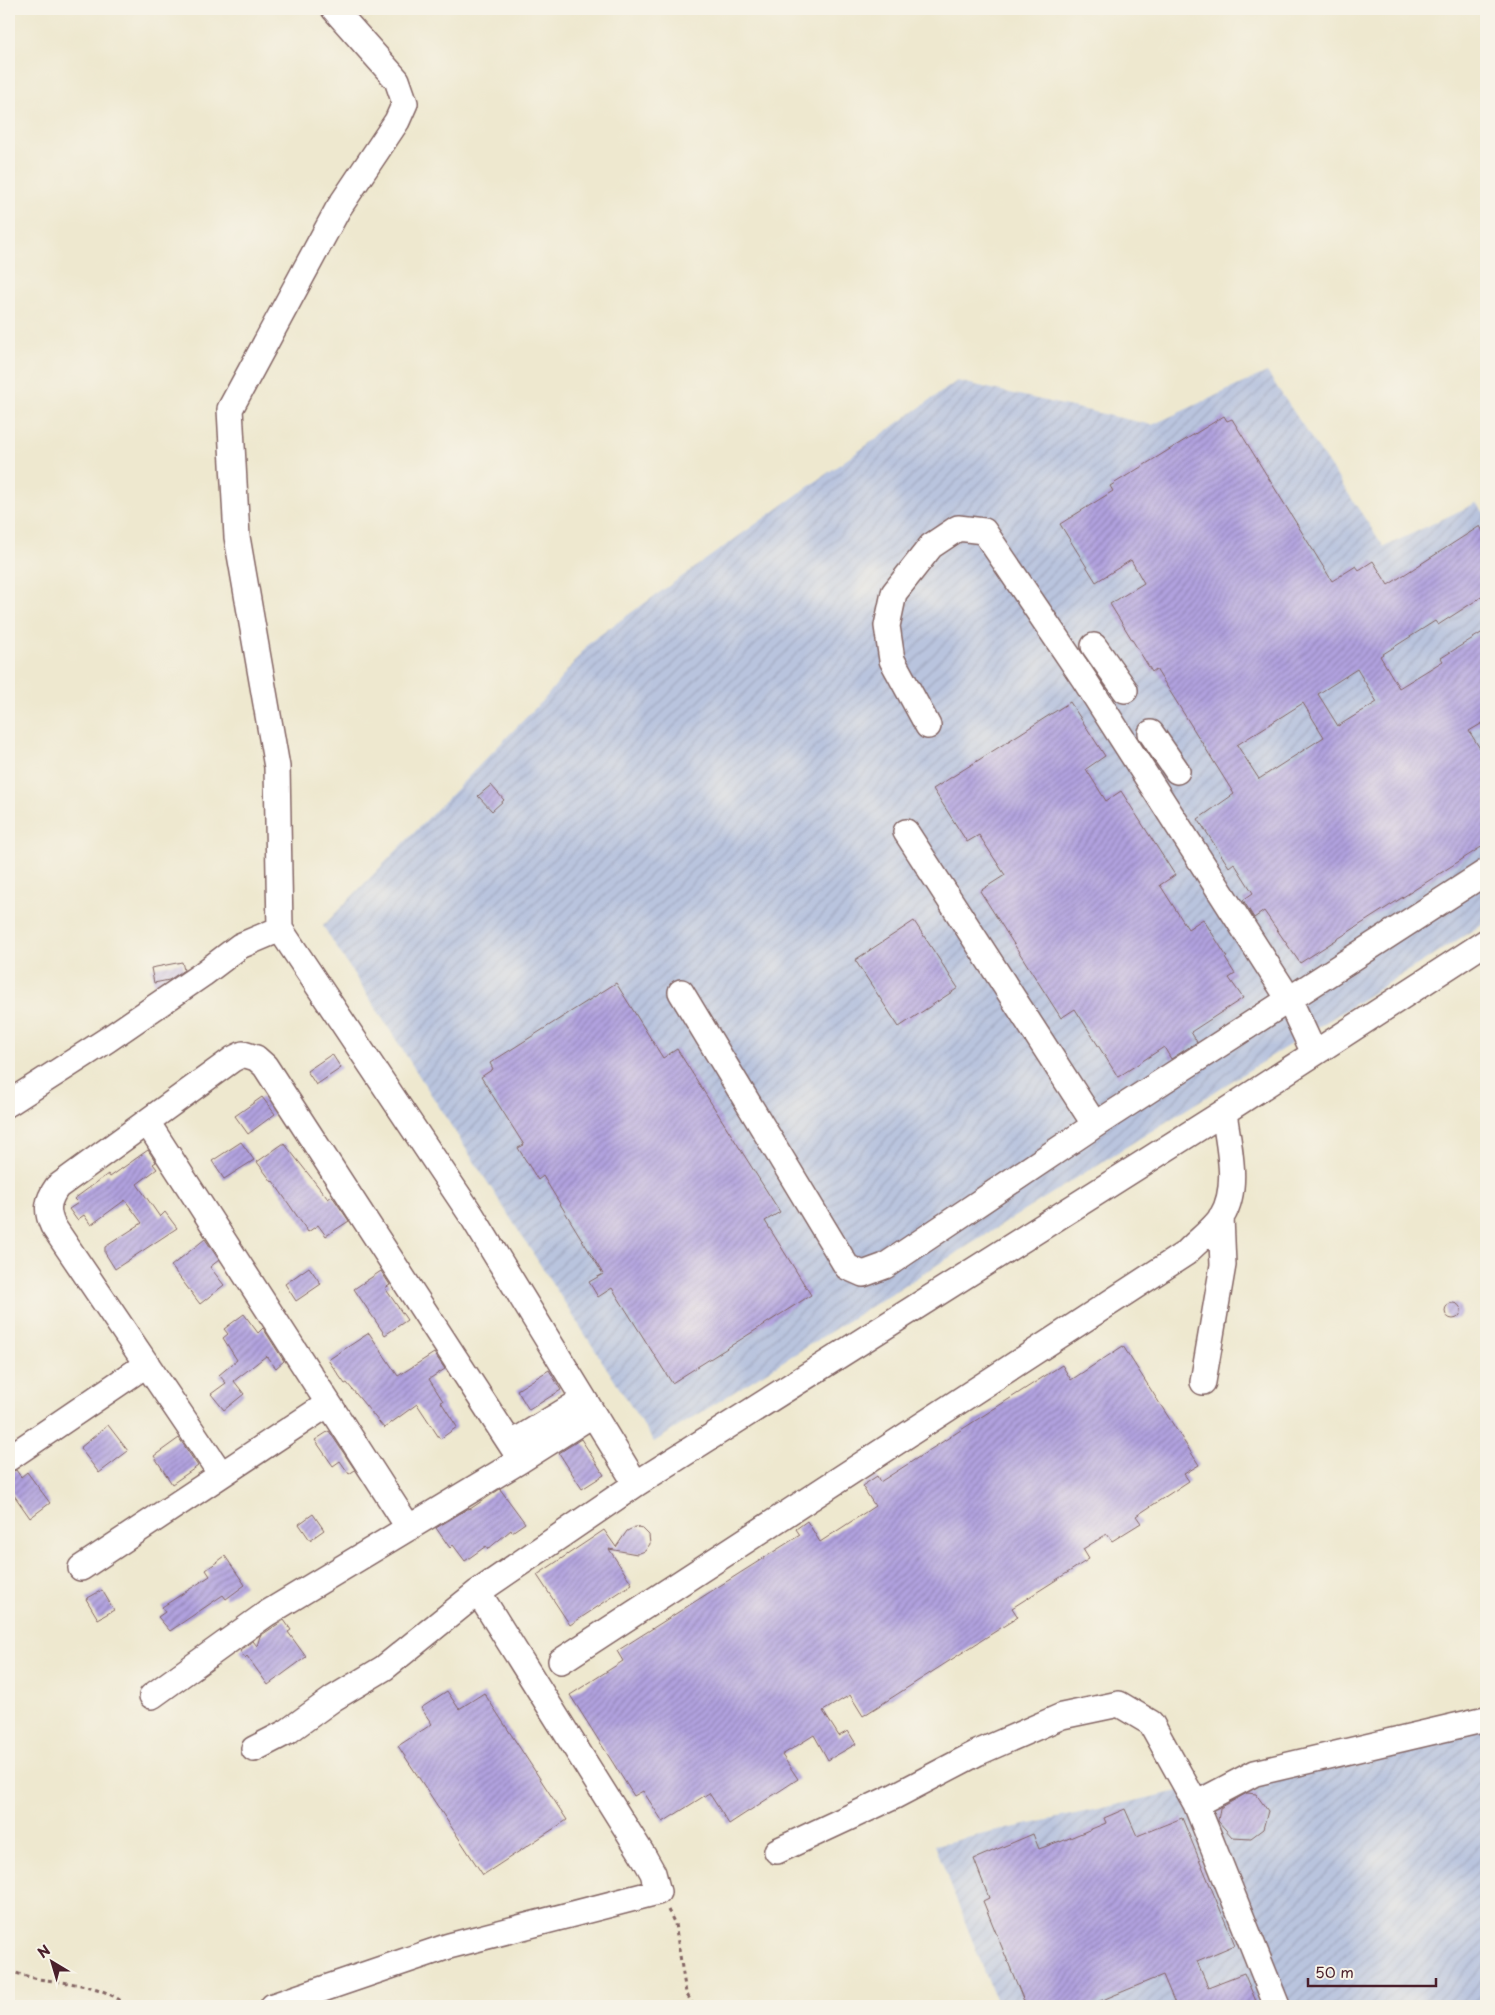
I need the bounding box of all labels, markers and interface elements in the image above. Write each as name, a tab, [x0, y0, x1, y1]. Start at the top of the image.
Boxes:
north arrow	[28, 1938, 78, 1988]
text: N	[33, 1940, 55, 1963]
scale bar	[1308, 1955, 1435, 1987]
text: 50 m	[1315, 1960, 1354, 1983]

